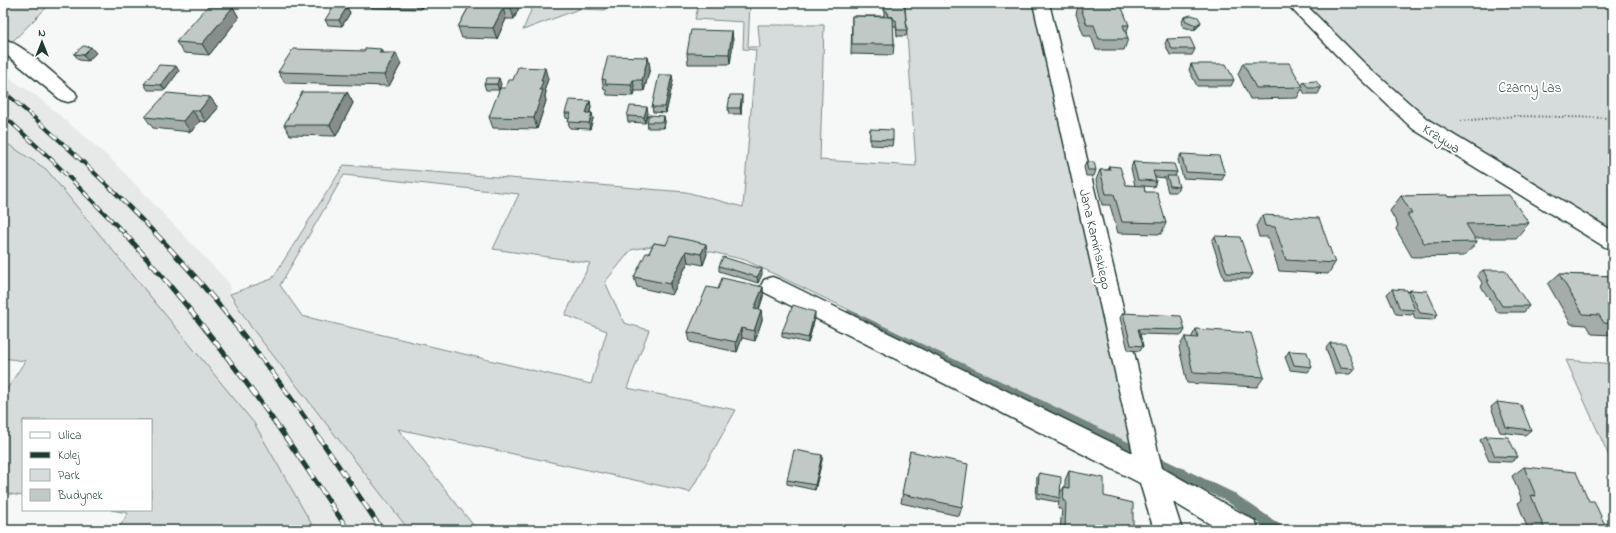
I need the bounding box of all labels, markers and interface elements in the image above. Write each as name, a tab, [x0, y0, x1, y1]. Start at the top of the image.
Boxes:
north arrow	[22, 22, 62, 62]
text: N	[38, 25, 46, 41]
park label: Czarny Las	[1498, 78, 1562, 100]
street label: Krzywa	[1418, 119, 1464, 160]
street label: Jana Kamińskiego	[1072, 187, 1116, 292]
legend	[22, 419, 152, 511]
text: Ulica	[58, 427, 82, 445]
text: Kolej	[58, 447, 80, 465]
text: Park	[58, 467, 80, 485]
text: Budynek	[57, 487, 104, 506]

